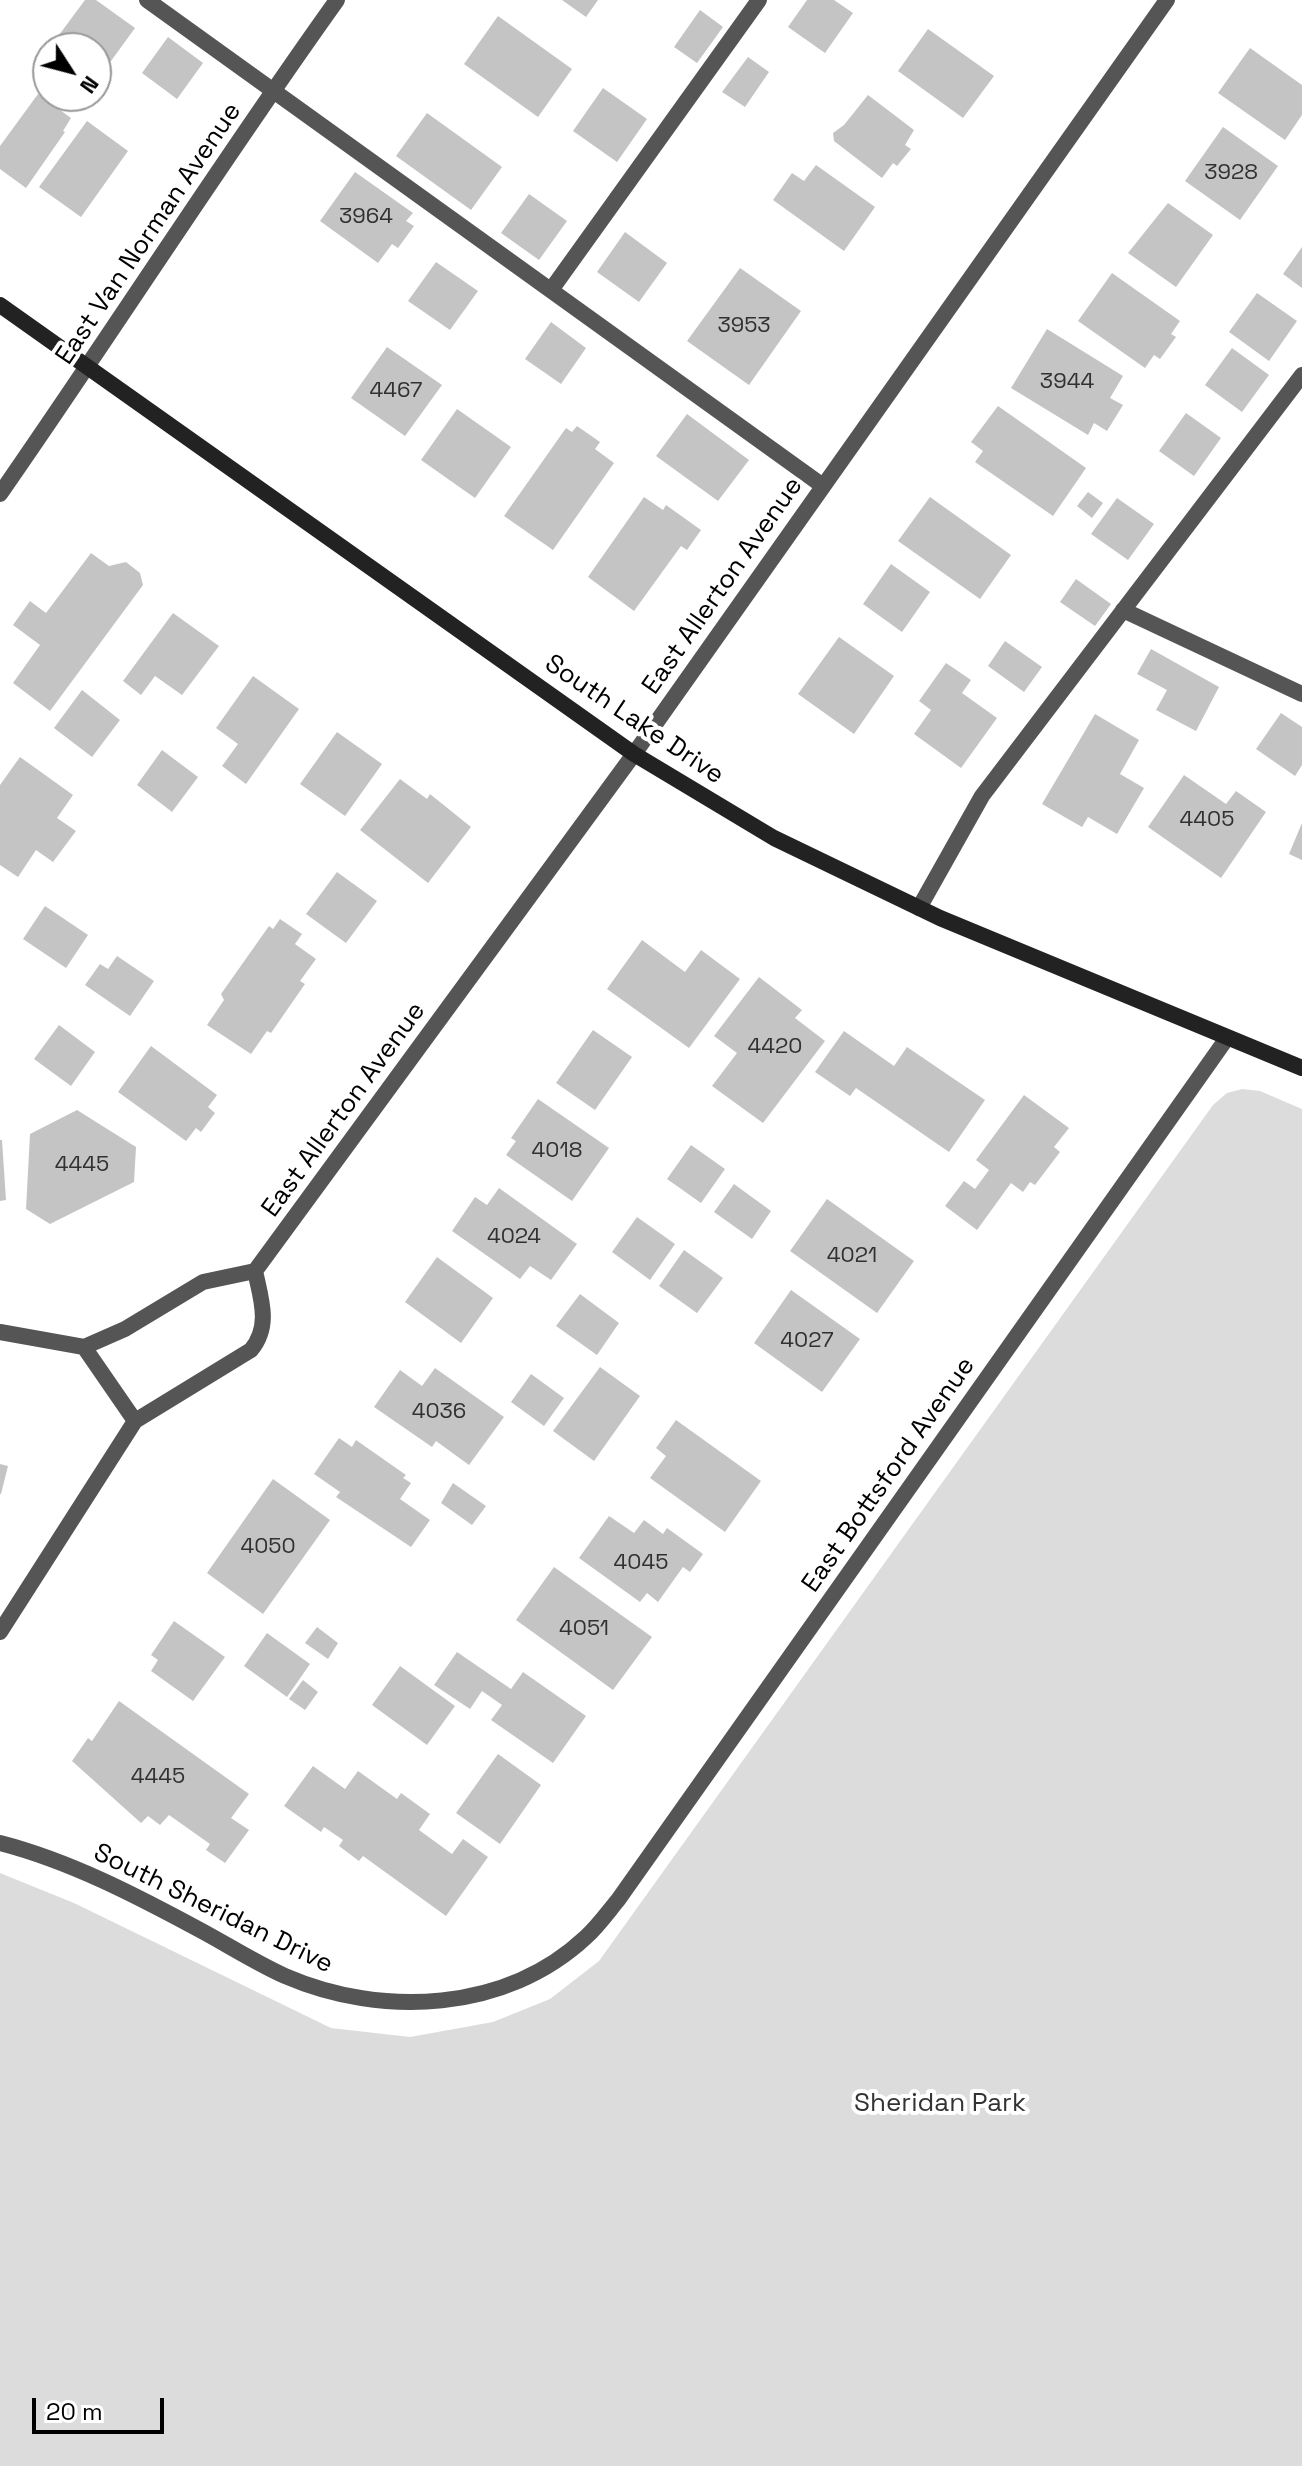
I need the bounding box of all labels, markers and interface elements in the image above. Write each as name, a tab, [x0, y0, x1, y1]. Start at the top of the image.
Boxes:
north arrow	[32, 32, 112, 112]
text: N	[74, 71, 105, 99]
street label: East Van Norman Avenue	[50, 97, 248, 371]
house number: 3928	[1204, 160, 1258, 186]
house number: 3964	[339, 204, 393, 230]
house number: 3953	[717, 313, 771, 339]
house number: 3944	[1040, 369, 1094, 395]
house number: 4467	[369, 378, 423, 404]
street label: East Allerton Avenue	[636, 471, 810, 701]
street label: South Lake Drive	[539, 649, 729, 791]
house number: 4405	[1180, 807, 1234, 833]
street label: East Allerton Avenue	[256, 997, 432, 1223]
house number: 4420	[748, 1034, 802, 1060]
house number: 4018	[532, 1138, 582, 1164]
house number: 4445	[55, 1152, 109, 1178]
house number: 4024	[487, 1224, 541, 1250]
house number: 4021	[827, 1243, 877, 1269]
house number: 4027	[780, 1328, 834, 1354]
street label: East Bottsford Avenue	[796, 1351, 982, 1599]
house number: 4036	[412, 1399, 466, 1425]
house number: 4050	[240, 1534, 296, 1560]
house number: 4045	[614, 1550, 668, 1576]
house number: 4051	[559, 1616, 609, 1642]
house number: 4445	[131, 1764, 185, 1790]
street label: South Sheridan Drive	[88, 1837, 338, 1981]
park label: Sheridan Park	[854, 2088, 1026, 2120]
scale bar	[36, 2382, 168, 2432]
text: 20 m	[46, 2396, 103, 2427]

